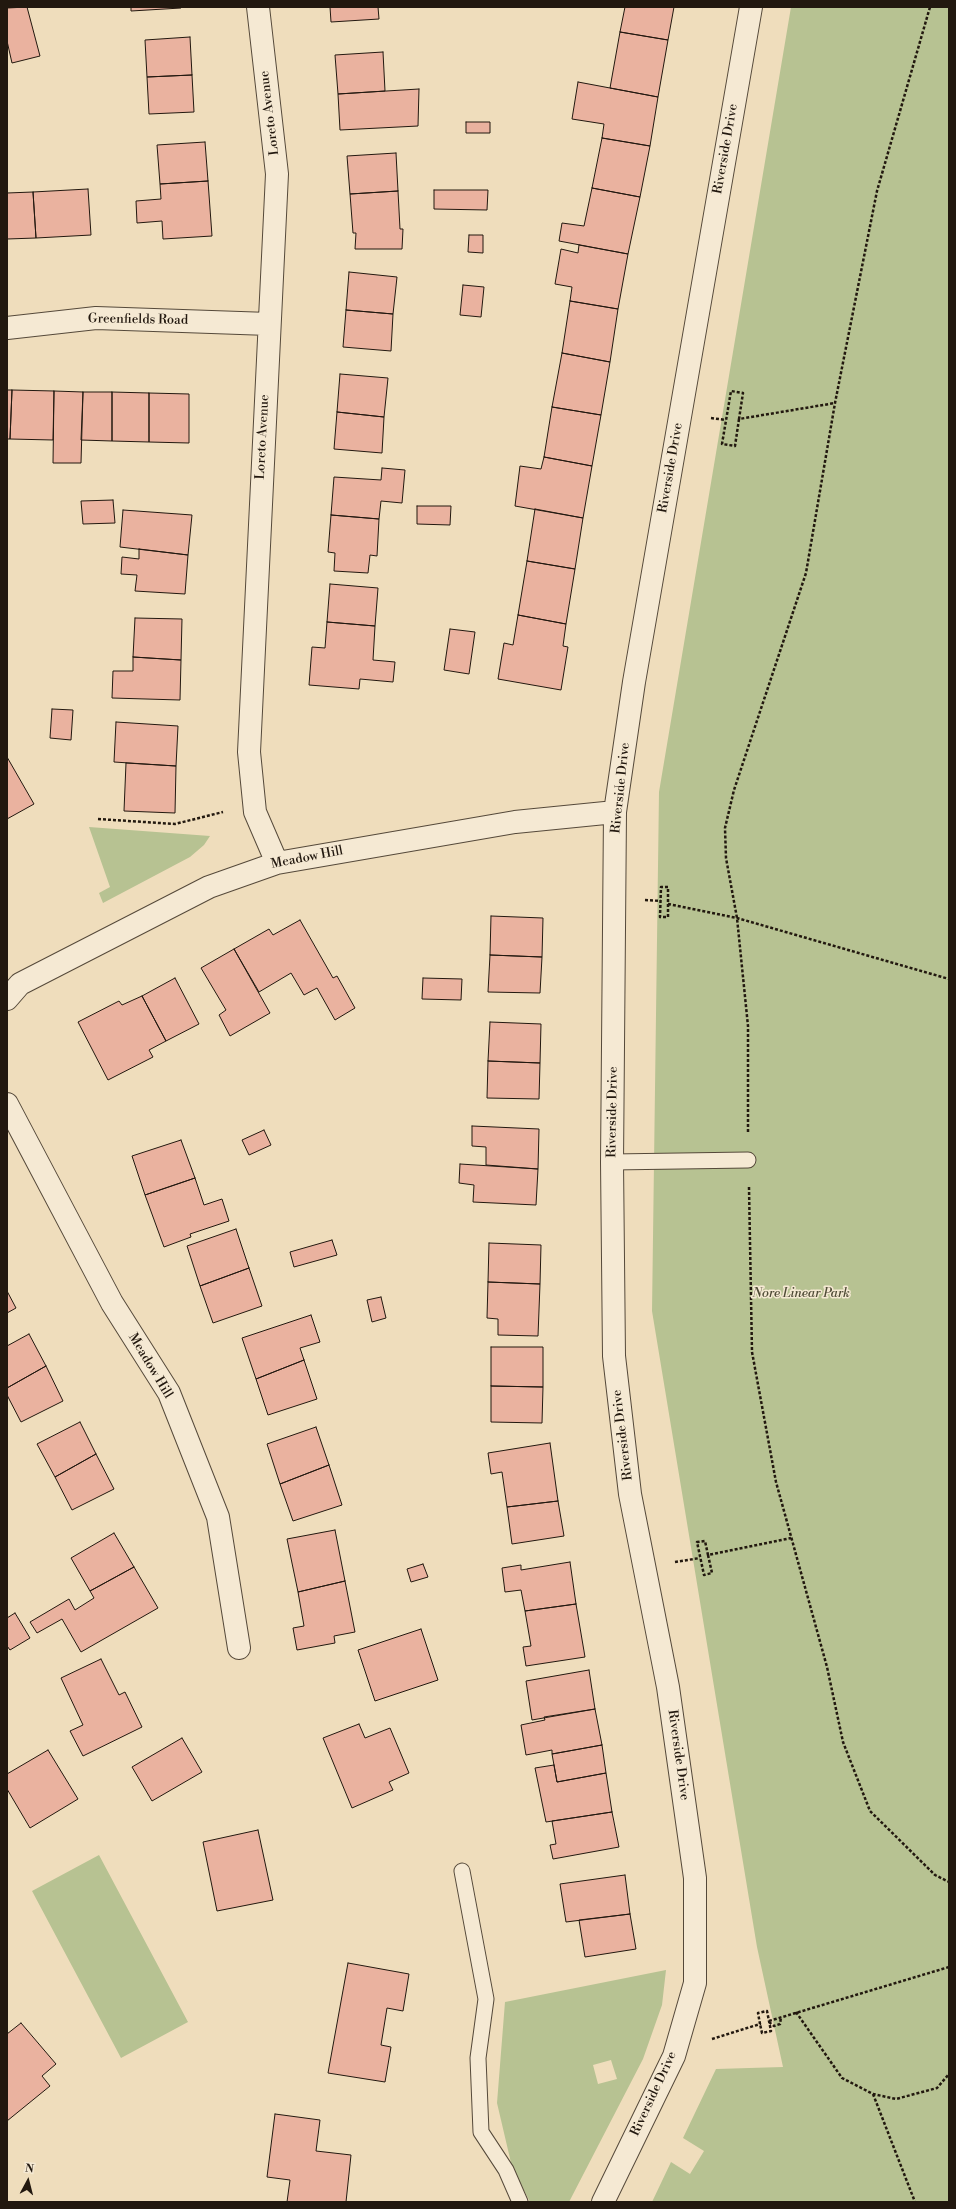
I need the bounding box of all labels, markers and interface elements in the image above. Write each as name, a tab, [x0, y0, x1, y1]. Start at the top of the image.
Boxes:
street label: Loreto Avenue	[257, 70, 283, 156]
street label: Riverside Drive	[710, 103, 742, 195]
street label: Greenfields Road	[88, 311, 188, 329]
street label: Loreto Avenue	[253, 394, 273, 480]
street label: Riverside Drive	[655, 422, 687, 514]
street label: Riverside Drive	[608, 742, 634, 834]
street label: Meadow Hill	[270, 843, 344, 873]
street label: Riverside Drive	[604, 1066, 622, 1158]
park label: Nore Linear Park	[752, 1286, 850, 1302]
street label: Meadow Hill	[124, 1331, 176, 1401]
street label: Riverside Drive	[610, 1389, 636, 1481]
street label: Riverside Drive	[664, 1709, 692, 1801]
street label: Riverside Drive	[628, 2049, 680, 2139]
north arrow	[8, 2161, 48, 2201]
text: N	[24, 2162, 35, 2177]

